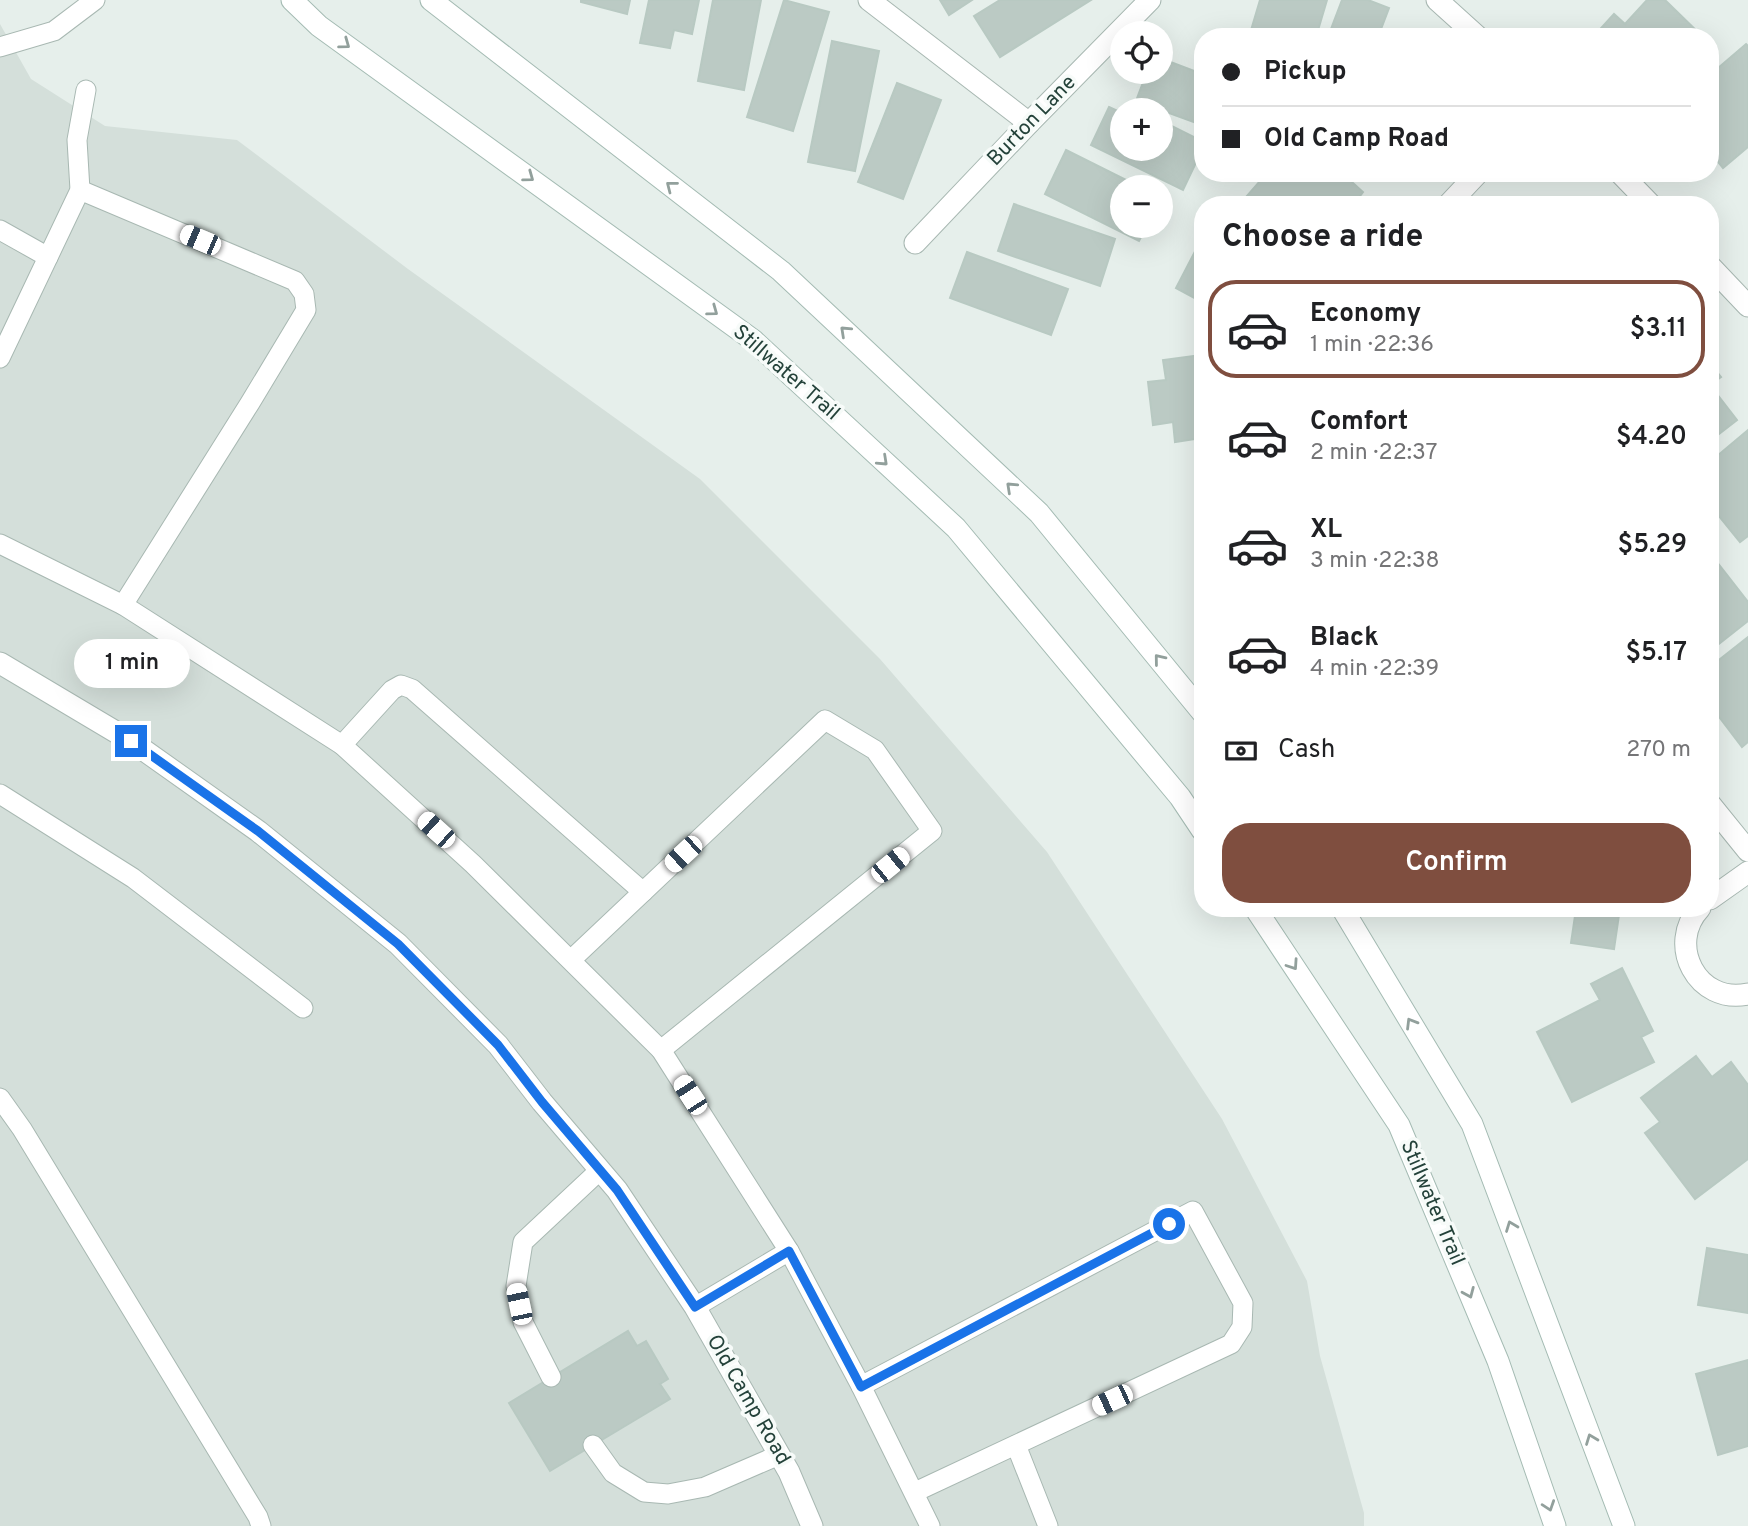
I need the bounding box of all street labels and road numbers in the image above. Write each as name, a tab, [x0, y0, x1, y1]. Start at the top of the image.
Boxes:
street label: Burton Lane	[982, 70, 1082, 172]
street label: Stillwater Trail	[727, 319, 845, 427]
street label: Stillwater Trail	[1394, 1136, 1470, 1270]
street label: Old Camp Road	[700, 1330, 796, 1470]

